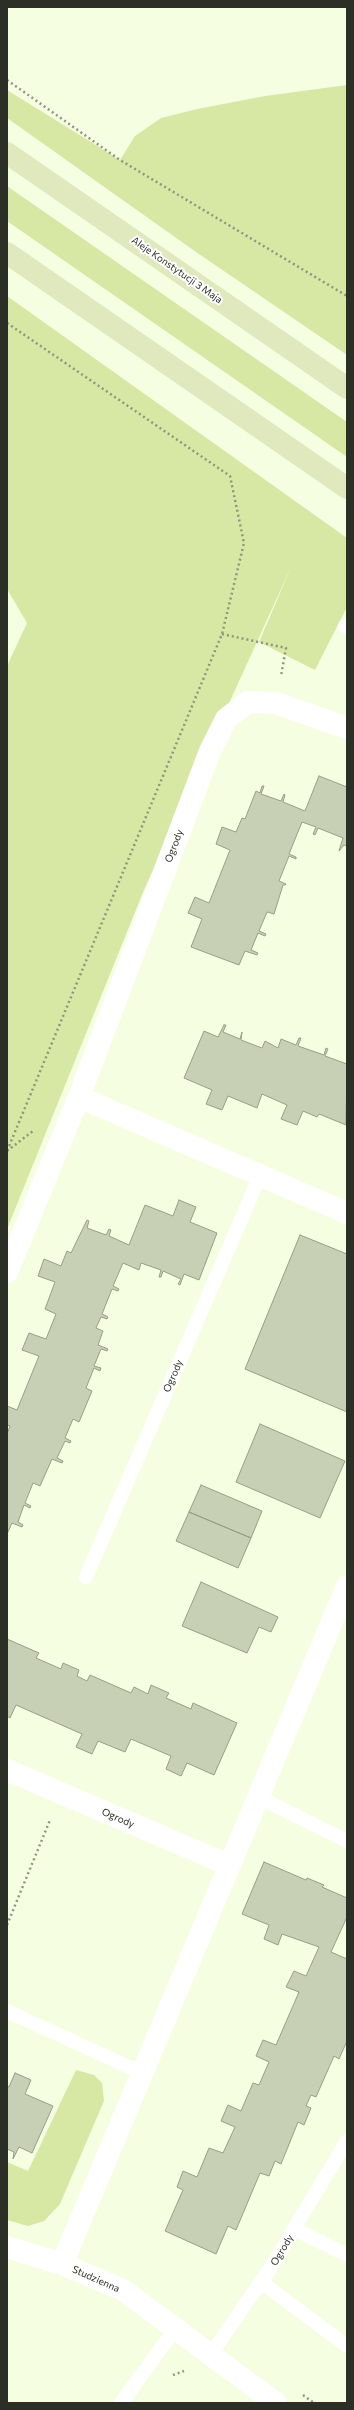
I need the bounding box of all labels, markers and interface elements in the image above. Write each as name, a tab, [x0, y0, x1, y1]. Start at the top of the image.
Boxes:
street label: Aleje Konstytucji 3 Maja	[129, 234, 225, 306]
street label: Ogrody	[162, 828, 186, 864]
street label: Ogrody	[161, 1358, 185, 1394]
street label: Ogrody	[100, 1806, 136, 1830]
street label: Ogrody	[268, 2232, 296, 2268]
street label: Studzienna	[70, 2263, 122, 2295]

